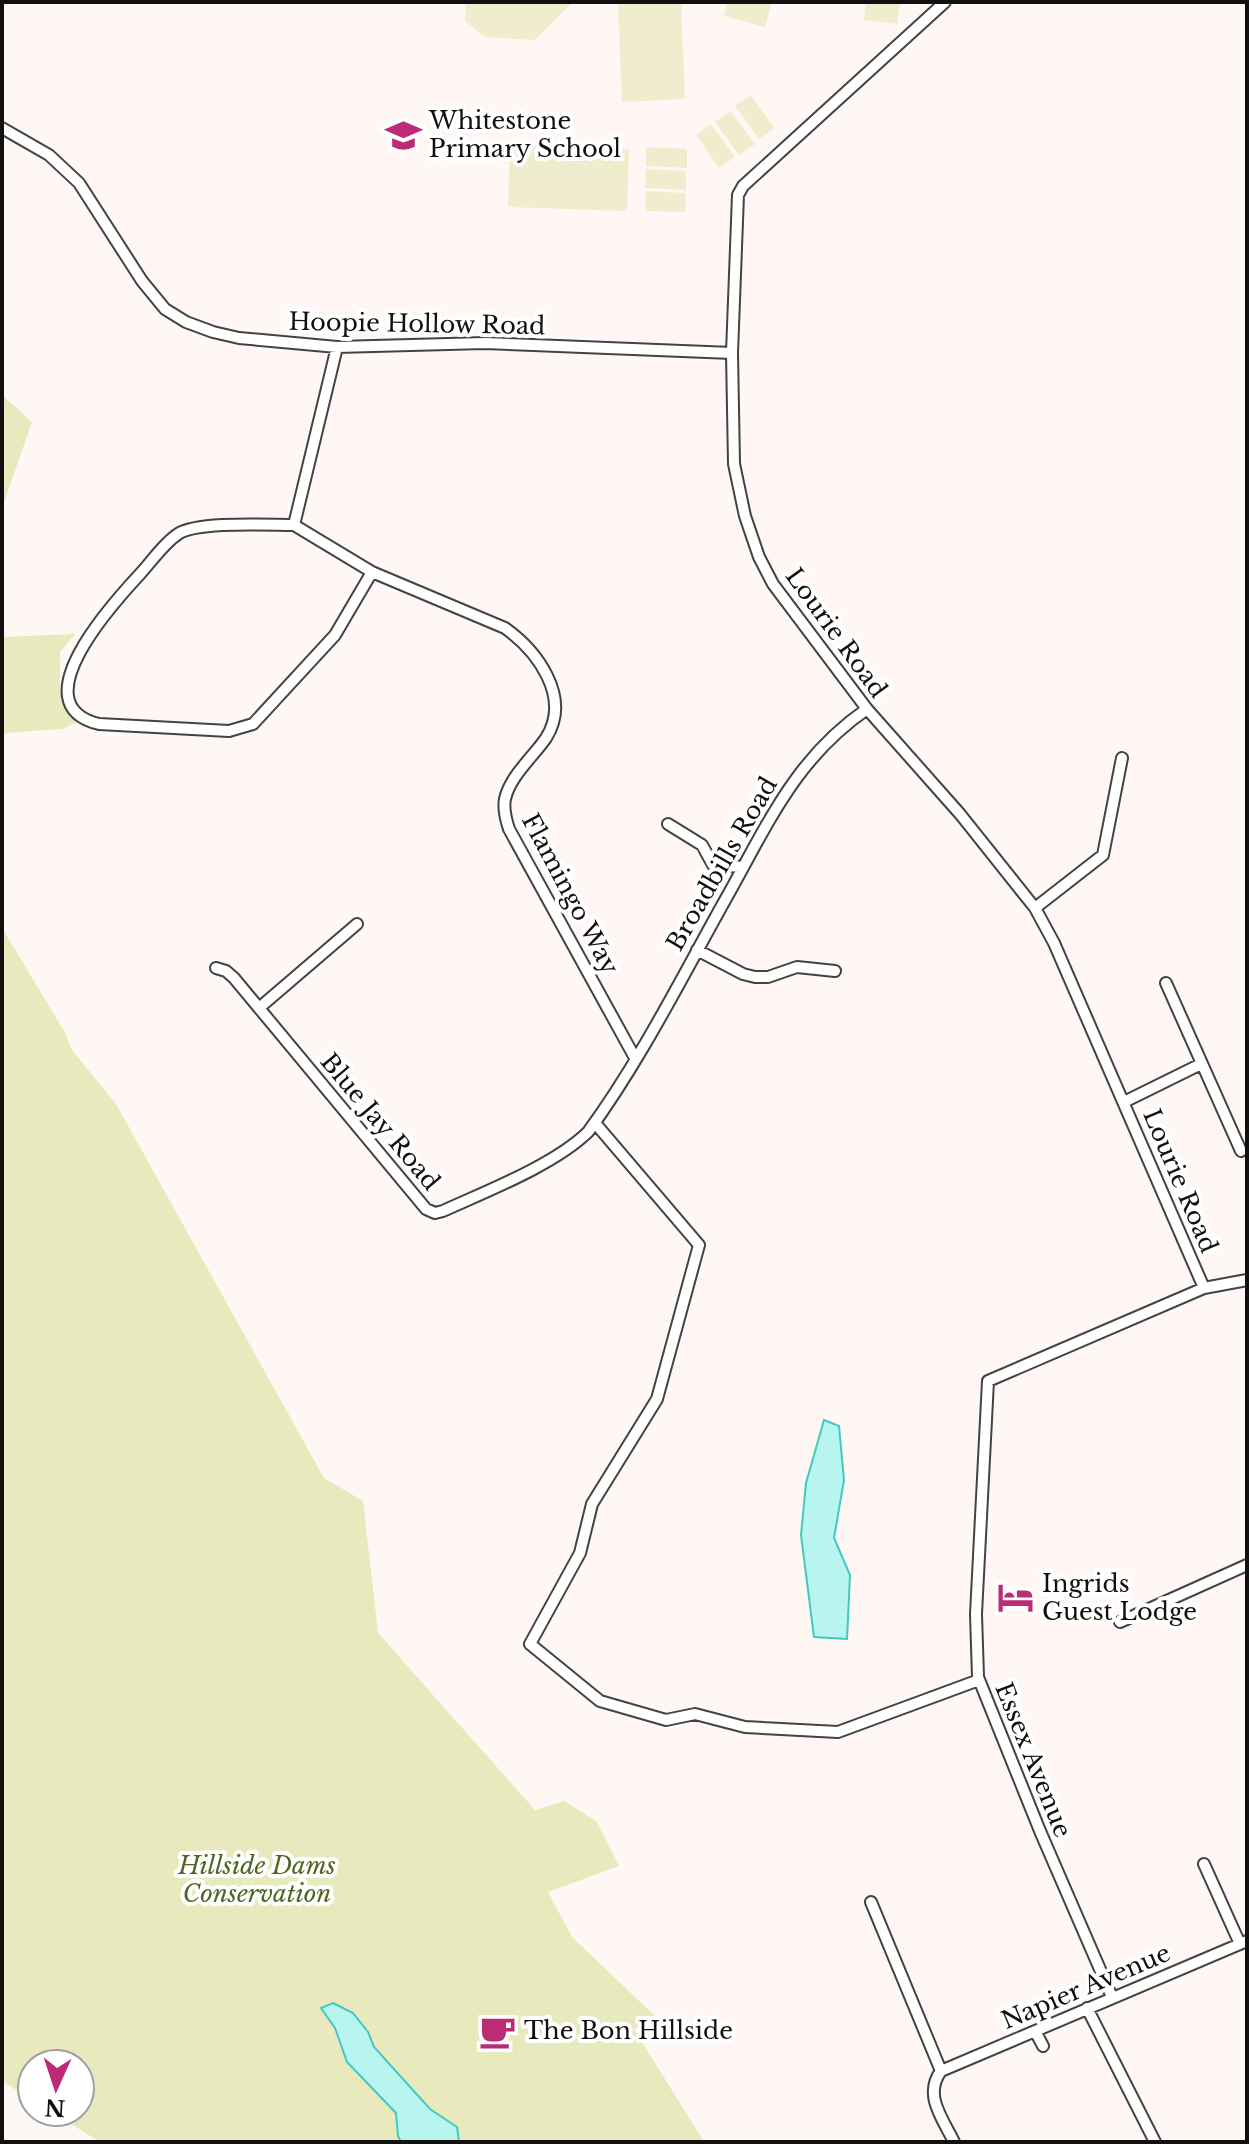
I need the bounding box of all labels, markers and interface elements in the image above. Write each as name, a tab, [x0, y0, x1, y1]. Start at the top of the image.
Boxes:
place label: Whitestone Primary School	[428, 106, 621, 163]
school or university icon: Whitestone Primary School	[384, 116, 422, 154]
street label: Hoopie Hollow Road	[288, 307, 546, 340]
street label: Lourie Road	[780, 562, 893, 703]
street label: Broadbills Road	[660, 772, 783, 956]
street label: Flamingo Way	[516, 808, 625, 980]
street label: Blue Jay Road	[315, 1047, 446, 1196]
street label: Lourie Road	[1137, 1105, 1224, 1257]
place label: Ingrids Guest Lodge	[1042, 1569, 1197, 1626]
hotel icon: Ingrids Guest Lodge	[997, 1579, 1035, 1617]
street label: Essex Avenue	[989, 1678, 1078, 1841]
park label: Hillside Dams Conservation	[177, 1851, 336, 1908]
street label: Napier Avenue	[997, 1938, 1175, 2035]
cafe icon: The Bon Hillside	[479, 2012, 517, 2050]
place label: The Bon Hillside	[524, 2016, 733, 2045]
north arrow	[16, 2048, 96, 2128]
text: N	[44, 2093, 66, 2121]

